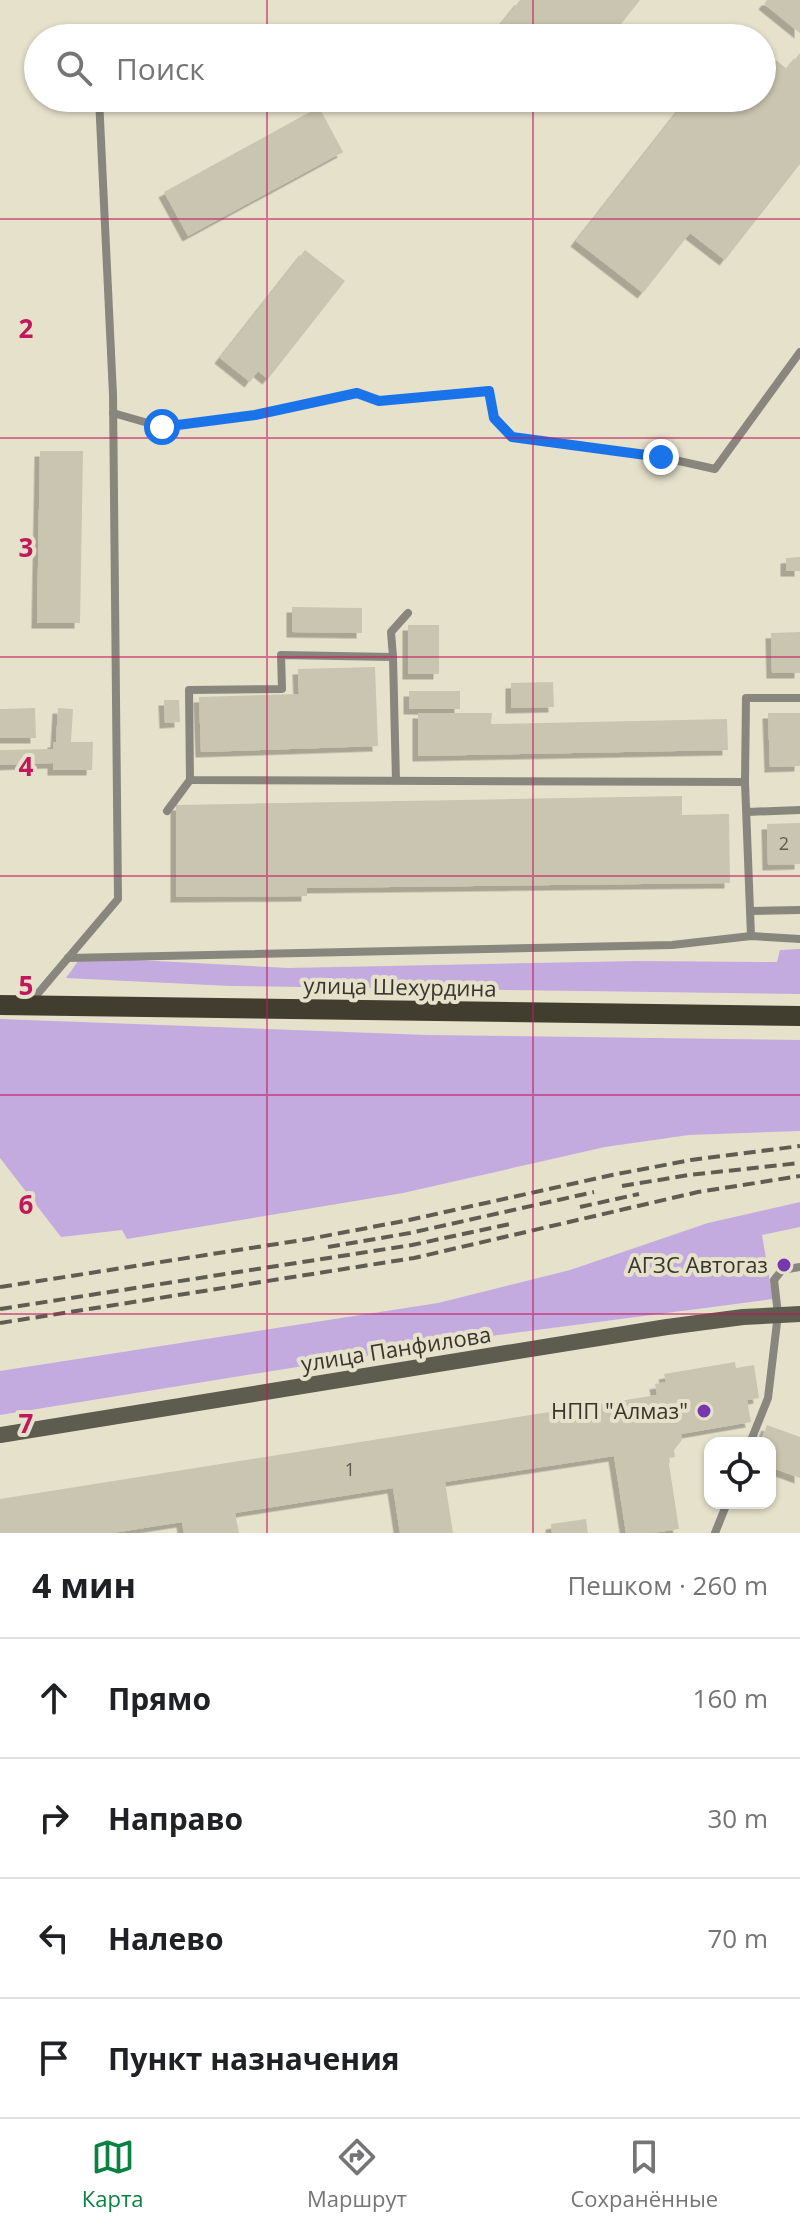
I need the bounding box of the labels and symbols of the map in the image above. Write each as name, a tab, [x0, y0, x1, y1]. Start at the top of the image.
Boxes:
text: 2	[19, 310, 34, 346]
route start	[144, 409, 180, 445]
route end	[643, 439, 679, 475]
text: 3	[19, 529, 33, 565]
text: 4	[19, 748, 34, 784]
house number: 2	[779, 831, 789, 855]
text: 5	[19, 967, 33, 1003]
street label: улица Шехурдина	[303, 969, 497, 1003]
text: 6	[19, 1186, 34, 1222]
place label: АГЗС Автогаз	[628, 1249, 768, 1279]
marker: АГЗС Автогаз	[775, 1256, 793, 1274]
street label: улица Панфилова	[299, 1318, 493, 1378]
place label: НПП "Алмаз"	[551, 1395, 688, 1425]
marker: НПП "Алмаз"	[695, 1402, 713, 1420]
text: 7	[19, 1405, 34, 1441]
house number: 1	[345, 1457, 355, 1481]

